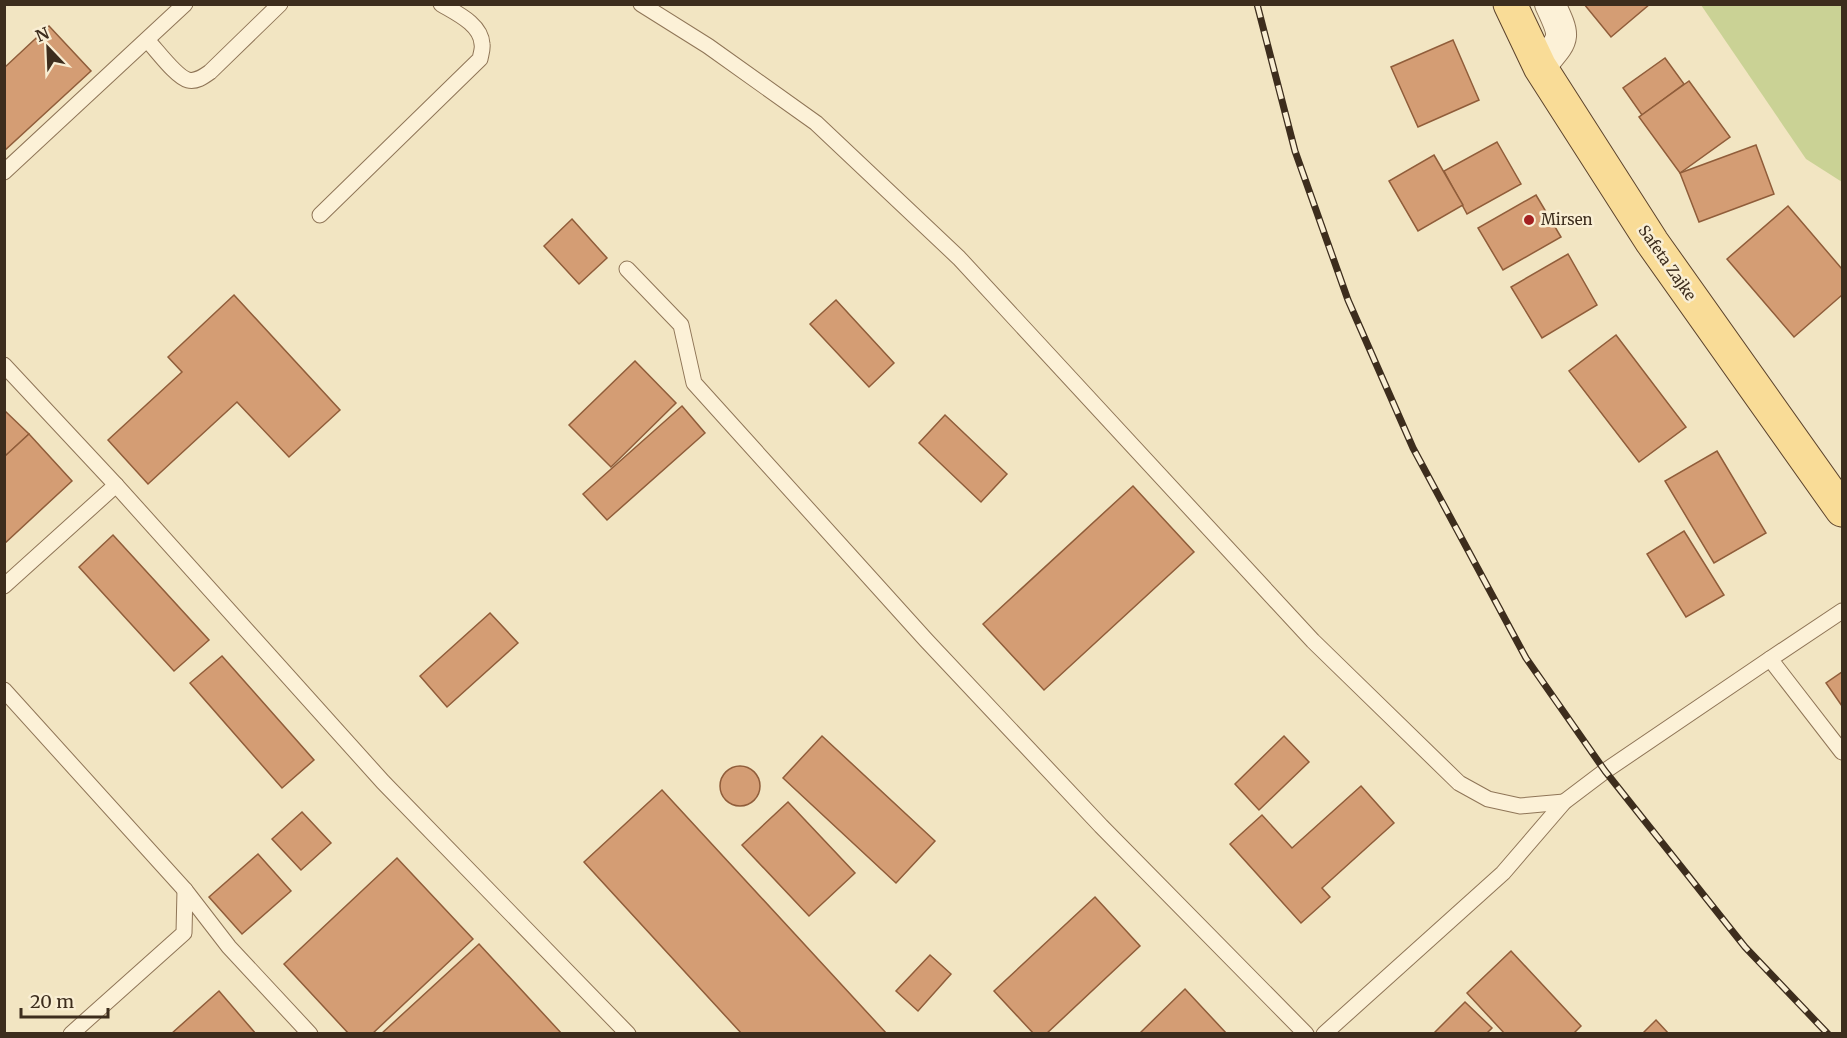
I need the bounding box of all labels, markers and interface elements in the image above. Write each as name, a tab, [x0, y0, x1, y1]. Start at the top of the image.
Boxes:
north arrow	[18, 18, 78, 78]
text: N	[32, 22, 52, 46]
place label: Mirsen	[1541, 210, 1592, 229]
marker: Mirsen	[1522, 213, 1536, 227]
street label: Safeta Zajke	[1635, 222, 1700, 304]
scale bar	[21, 981, 108, 1019]
text: 20 m	[30, 990, 74, 1013]

